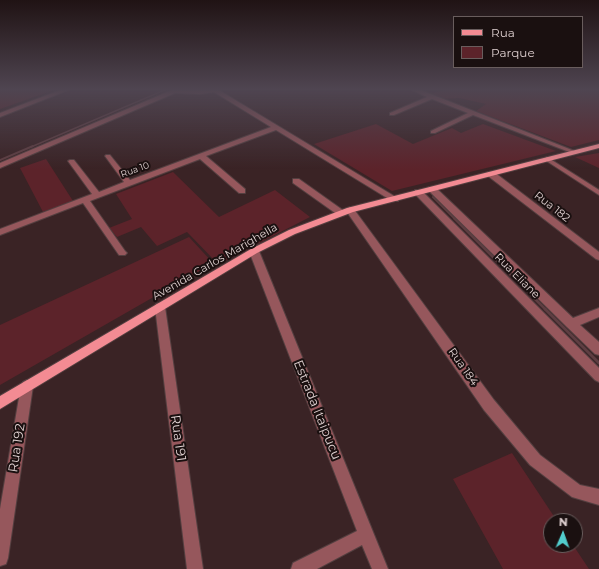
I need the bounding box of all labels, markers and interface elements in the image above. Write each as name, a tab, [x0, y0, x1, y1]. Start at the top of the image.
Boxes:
legend	[453, 16, 583, 68]
text: Rua	[491, 25, 515, 40]
text: Parque	[491, 45, 535, 60]
street label: Rua 10	[119, 160, 151, 180]
street label: Rua 182	[531, 189, 573, 225]
street label: Avenida Carlos Marighella	[150, 221, 280, 303]
street label: Rua Eliane	[492, 251, 542, 301]
street label: Rua 184	[445, 346, 481, 388]
street label: Estrada Itaipucu	[290, 358, 344, 462]
street label: Rua 191	[167, 414, 189, 462]
street label: Rua 192	[5, 422, 29, 474]
north arrow	[543, 513, 583, 553]
text: N	[559, 515, 568, 529]

